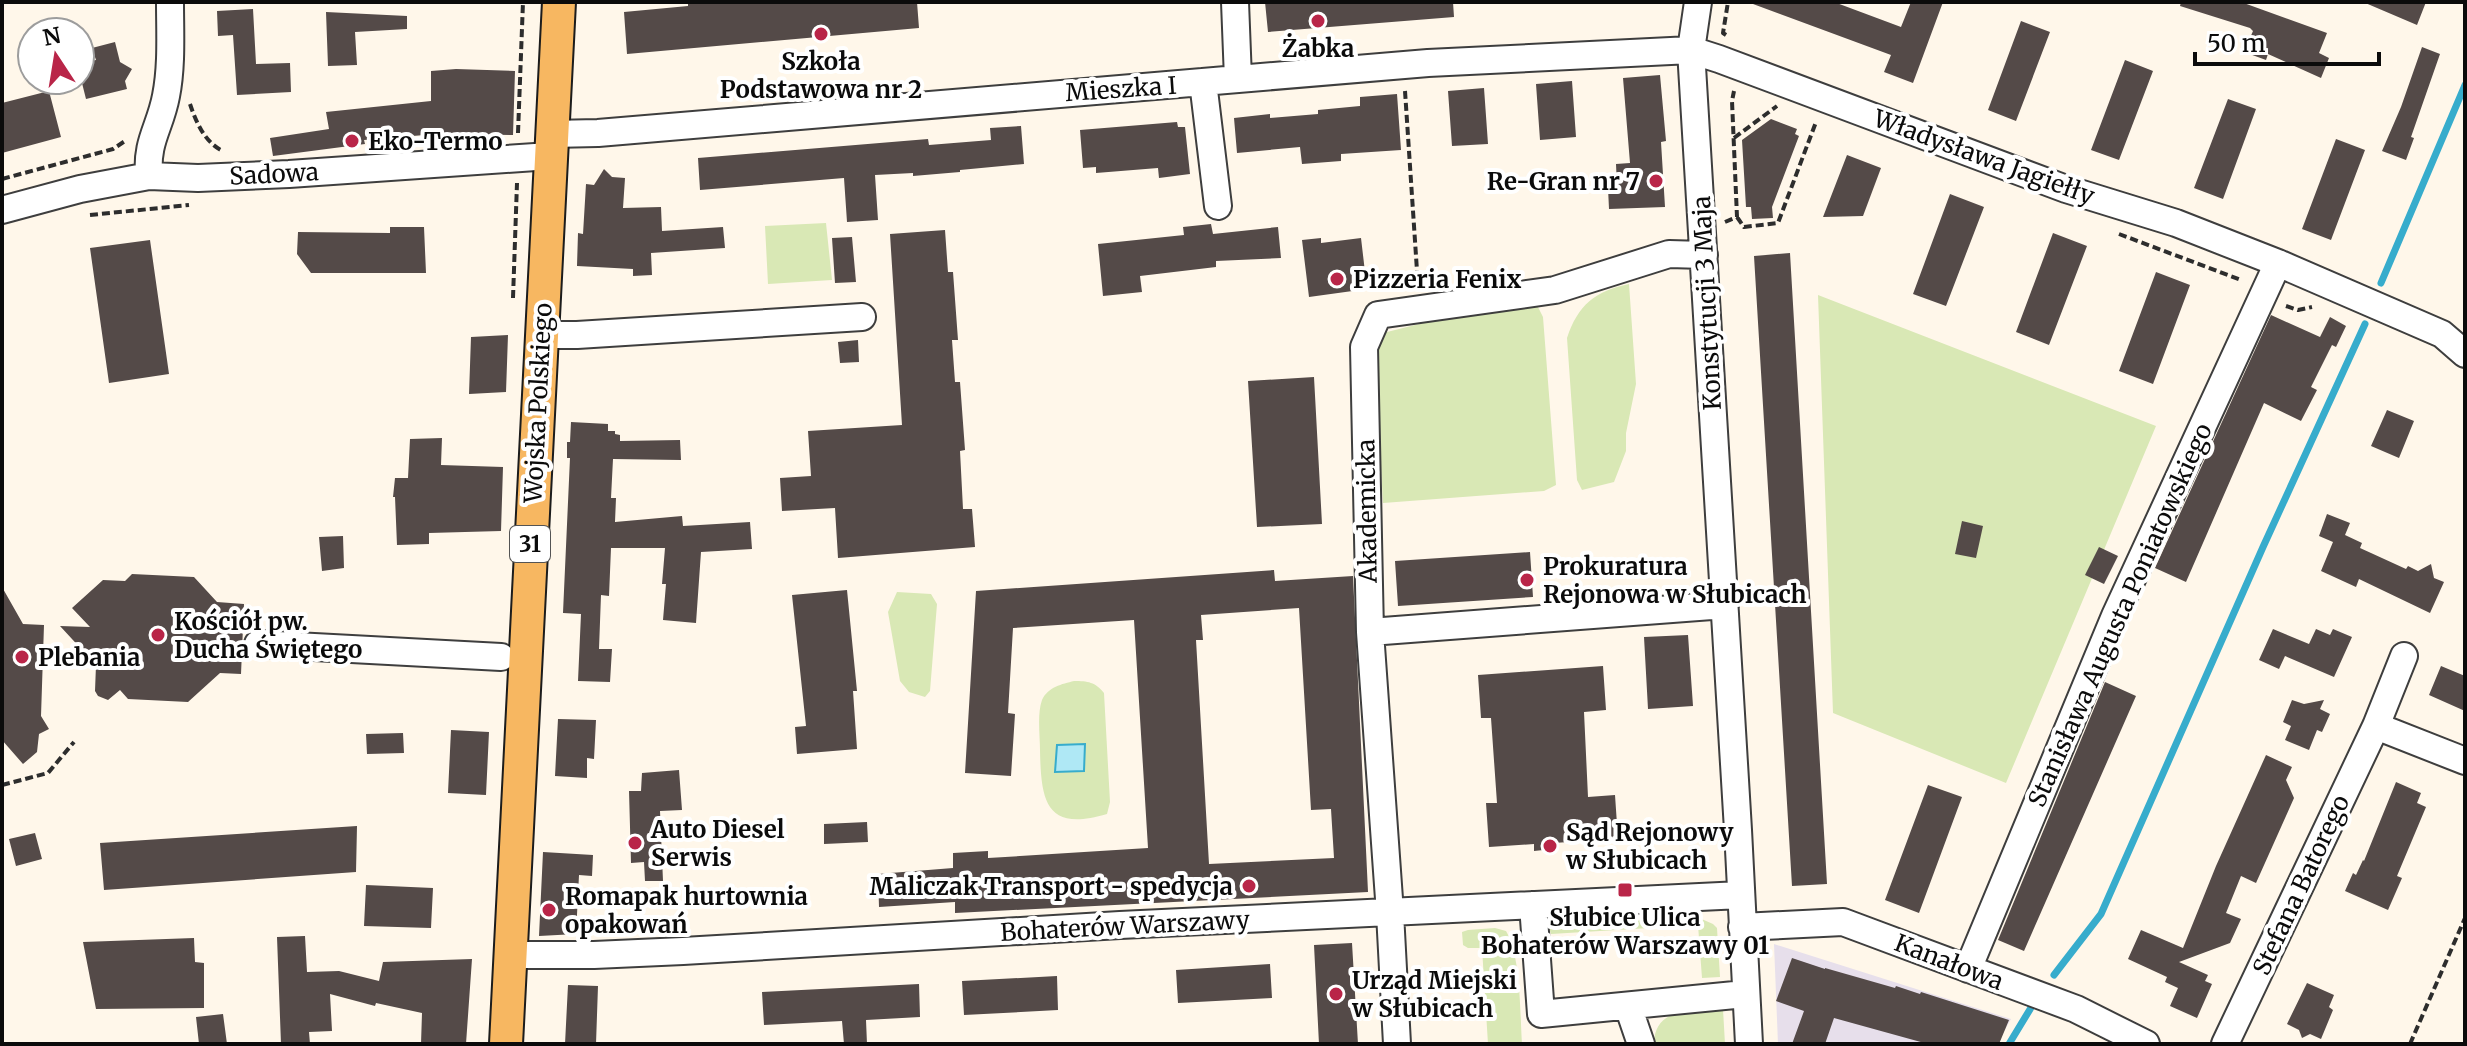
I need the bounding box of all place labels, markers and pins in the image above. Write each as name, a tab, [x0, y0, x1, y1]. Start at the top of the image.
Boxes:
marker: Żabka	[1309, 12, 1327, 30]
marker: Szkoła Podstawowa nr 2	[812, 25, 830, 43]
place label: Żabka	[1282, 33, 1354, 64]
place label: Szkoła Podstawowa nr 2	[720, 46, 922, 105]
place label: Eko-Termo	[368, 126, 503, 157]
marker: Eko-Termo	[343, 132, 361, 150]
place label: Re-Gran nr 7	[1487, 166, 1640, 197]
marker: Re-Gran nr 7	[1647, 172, 1665, 190]
place label: Pizzeria Fenix	[1353, 264, 1521, 295]
marker: Pizzeria Fenix	[1328, 270, 1346, 288]
place label: Prokuratura Rejonowa w Słubicach	[1543, 551, 1807, 610]
marker: Prokuratura Rejonowa w Słubicach	[1518, 571, 1536, 589]
place label: Kościół pw. Ducha Świętego	[174, 606, 362, 665]
marker: Kościół pw. Ducha Świętego	[149, 626, 167, 644]
place label: Plebania	[38, 642, 140, 673]
marker: Plebania	[13, 648, 31, 666]
place label: Auto Diesel Serwis	[650, 814, 785, 873]
place label: Sąd Rejonowy w Słubicach	[1565, 817, 1734, 876]
marker: Auto Diesel Serwis	[626, 834, 644, 852]
marker: Sąd Rejonowy w Słubicach	[1541, 837, 1559, 855]
place label: Maliczak Transport - spedycja	[870, 871, 1233, 902]
marker: Maliczak Transport - spedycja	[1240, 877, 1258, 895]
place label: Romapak hurtownia opakowań	[565, 881, 808, 940]
marker: Słubice Ulica Bohaterów Warszawy 01	[1616, 881, 1634, 899]
marker: Romapak hurtownia opakowań	[540, 901, 558, 919]
place label: Słubice Ulica Bohaterów Warszawy 01	[1481, 902, 1769, 961]
place label: Urząd Miejski w Słubicach	[1351, 965, 1517, 1024]
marker: Urząd Miejski w Słubicach	[1327, 985, 1345, 1003]

